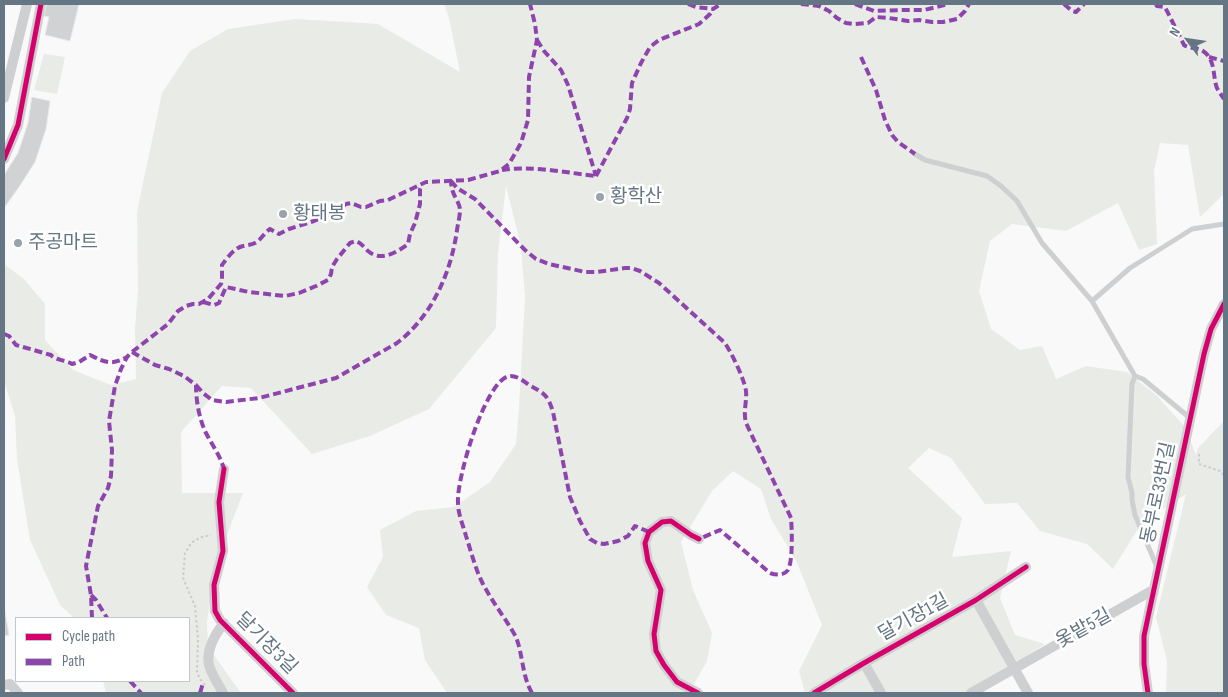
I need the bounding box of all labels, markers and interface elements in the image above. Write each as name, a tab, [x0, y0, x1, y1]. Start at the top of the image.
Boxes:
north arrow	[1163, 15, 1213, 65]
text: N	[1165, 24, 1184, 40]
place label: 황학산	[610, 186, 662, 208]
marker: 황학산	[594, 191, 606, 203]
place label: 황태봉	[293, 203, 345, 225]
marker: 황태봉	[277, 208, 289, 220]
place label: 주공마트	[28, 232, 98, 254]
marker: 주공마트	[12, 237, 24, 249]
street label: 동부로33번길	[1137, 440, 1181, 546]
street label: 달기장1길	[875, 589, 953, 647]
street label: 옻밭5길	[1052, 604, 1116, 654]
street label: 달기장3길	[230, 608, 302, 680]
legend	[15, 617, 190, 682]
text: Cycle path	[62, 627, 115, 646]
text: Path	[62, 652, 85, 671]

